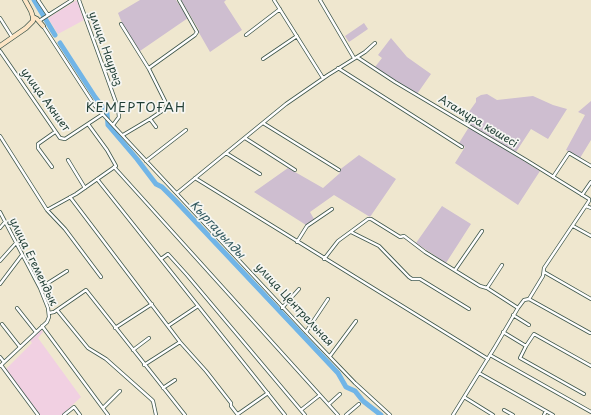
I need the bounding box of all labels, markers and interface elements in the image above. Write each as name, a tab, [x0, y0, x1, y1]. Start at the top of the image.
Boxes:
street label: улица Наурыз	[85, 10, 125, 88]
street label: улица Акниет	[18, 66, 72, 134]
street label: Атамұра көшесі	[436, 93, 520, 151]
district label: КЕМЕРТОҒАН	[86, 100, 186, 116]
water label: Кыргауылды	[187, 198, 247, 262]
street label: улица Егемендык	[6, 216, 60, 308]
street label: улица Центральная	[252, 261, 336, 349]

